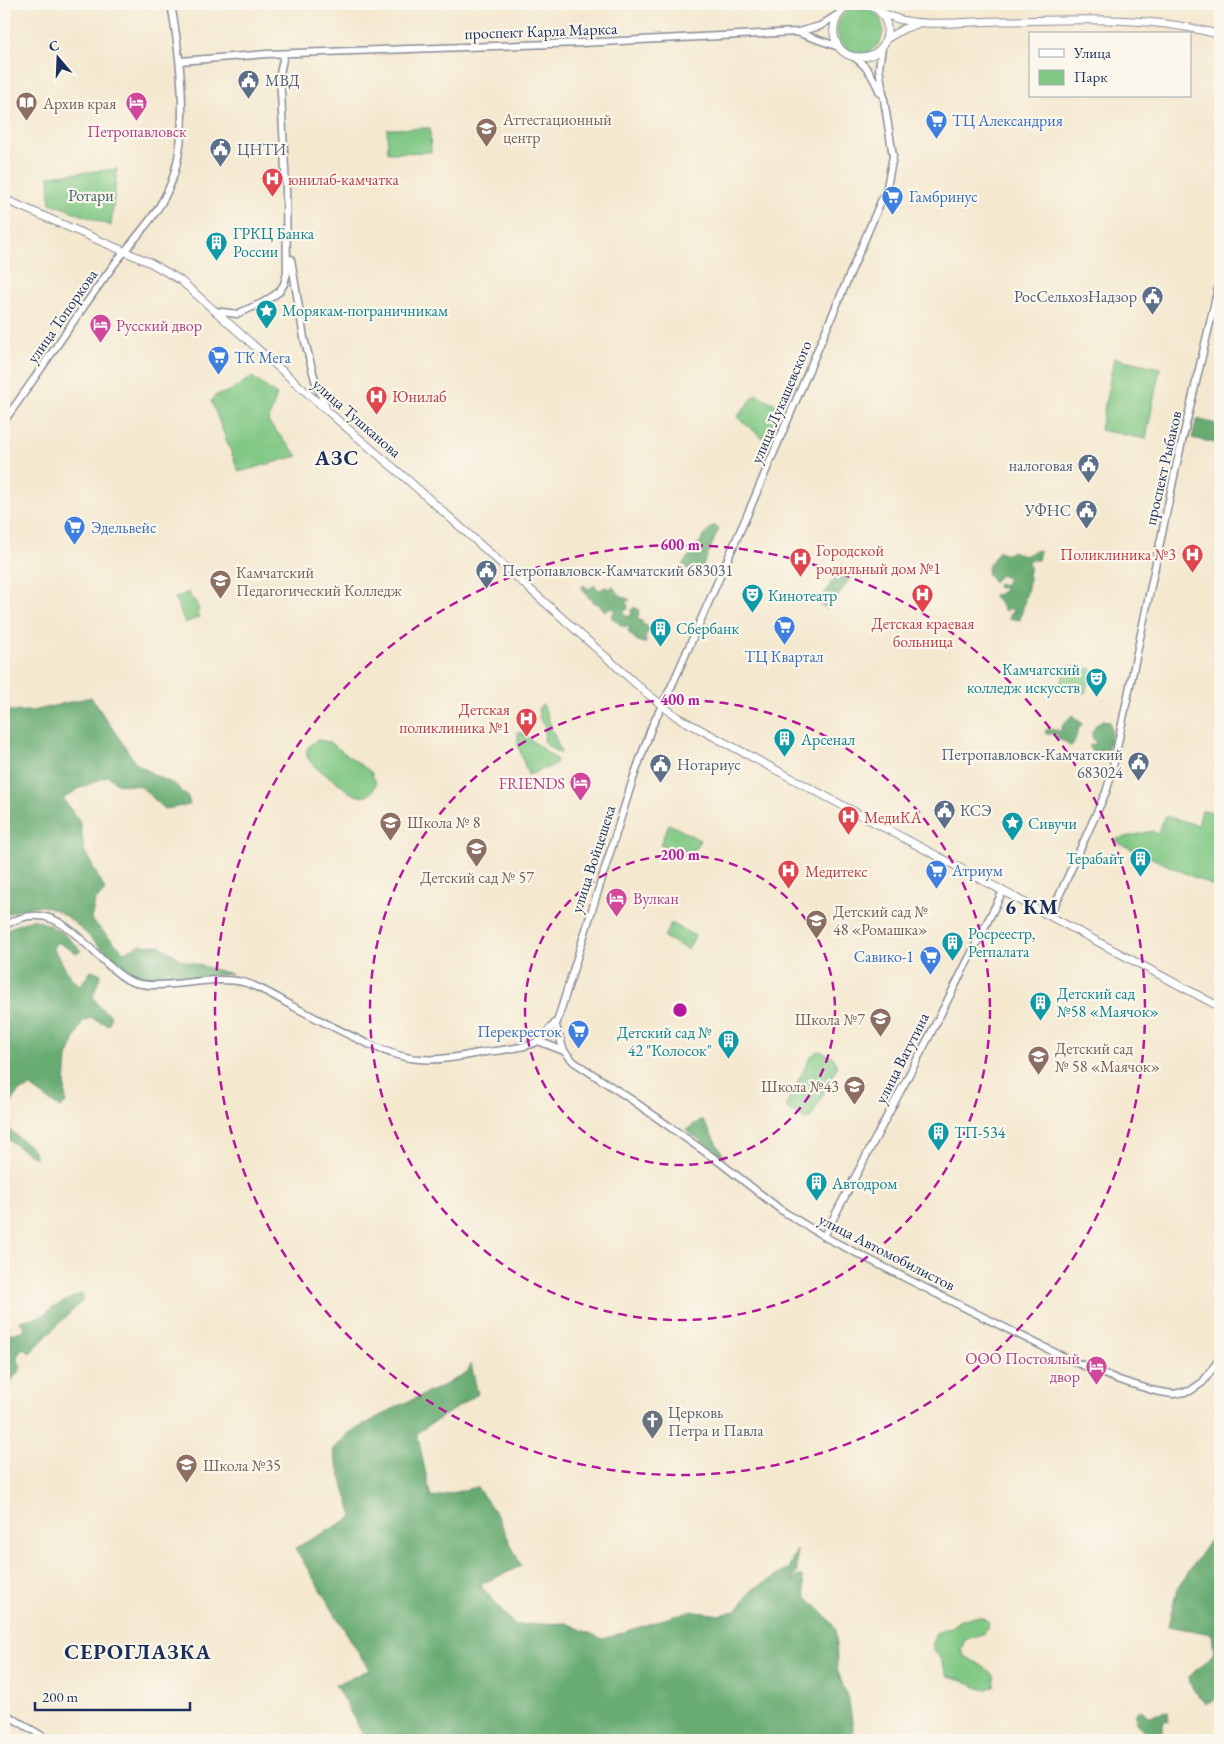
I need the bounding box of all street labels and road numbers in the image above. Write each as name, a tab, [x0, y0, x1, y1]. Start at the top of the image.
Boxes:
street label: проспект Карла Маркса	[464, 18, 619, 44]
street label: улица Топоркова	[22, 264, 103, 367]
street label: улица Лукашевского	[746, 337, 816, 467]
street label: улица Тушканова	[308, 374, 406, 463]
street label: проспект Рыбаков	[1140, 409, 1186, 527]
street label: улица Войцешека	[566, 802, 620, 915]
street label: улица Ватутина	[870, 1008, 934, 1107]
street label: улица Автомобилистов	[815, 1208, 959, 1296]

